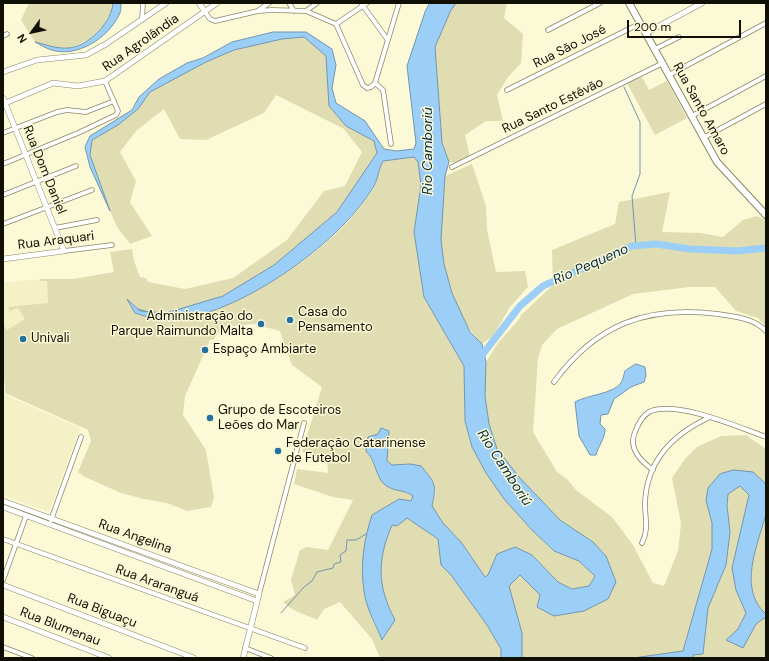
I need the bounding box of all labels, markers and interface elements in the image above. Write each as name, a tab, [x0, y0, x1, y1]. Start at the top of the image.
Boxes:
street label: Rua Agrolândia	[100, 11, 182, 75]
north arrow	[12, 12, 52, 52]
scale bar	[629, 12, 743, 38]
text: 200 m	[634, 19, 671, 35]
street label: Rua São José	[531, 22, 609, 72]
text: N	[14, 31, 30, 46]
street label: Rua Santo Amaro	[669, 60, 733, 158]
street label: Rua Santo Estêvão	[500, 75, 606, 137]
water label: Rio Camboriú	[420, 107, 436, 195]
street label: Rua Dom Daniel	[19, 123, 69, 217]
street label: Rua Araquari	[17, 229, 95, 253]
water label: Rio Pequeno	[551, 241, 631, 289]
place label: Casa do Pensamento	[298, 305, 373, 336]
place label: Administração do Parque Raimundo Malta	[111, 309, 253, 340]
marker: Casa do Pensamento	[285, 315, 295, 325]
marker: Administração do Parque Raimundo Malta	[256, 319, 266, 329]
place label: Univali	[31, 331, 70, 347]
marker: Univali	[18, 334, 28, 344]
place label: Espaço Ambiarte	[213, 342, 316, 358]
marker: Espaço Ambiarte	[200, 345, 210, 355]
place label: Grupo de Escoteiros Leões do Mar	[218, 403, 341, 434]
marker: Grupo de Escoteiros Leões do Mar	[205, 413, 215, 423]
water label: Rio Camboriú	[473, 427, 535, 509]
place label: Federação Catarinense de Futebol	[286, 436, 426, 467]
marker: Federação Catarinense de Futebol	[273, 446, 283, 456]
street label: Rua Angelina	[96, 517, 174, 557]
street label: Rua Araranguá	[113, 562, 201, 606]
street label: Rua Biguaçu	[65, 591, 139, 631]
street label: Rua Blumenau	[18, 605, 102, 649]

